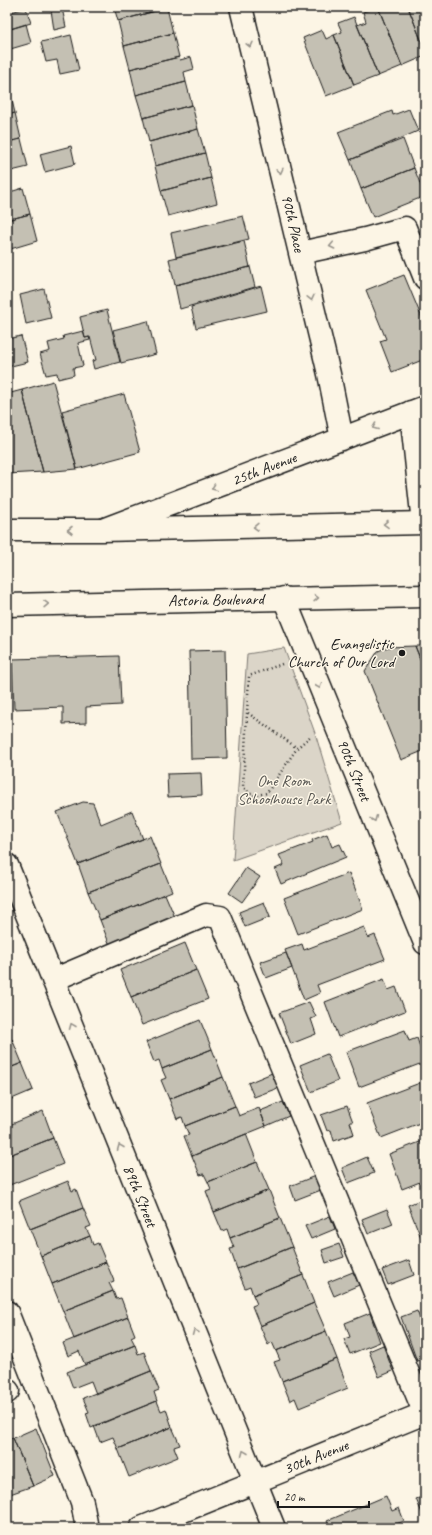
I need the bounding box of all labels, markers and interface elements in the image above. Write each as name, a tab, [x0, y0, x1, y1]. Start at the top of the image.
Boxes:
one-way arrow	[246, 42, 254, 48]
one-way arrow	[276, 168, 284, 175]
street label: 90th Place	[277, 192, 310, 256]
one-way arrow	[329, 241, 335, 250]
one-way arrow	[306, 295, 314, 301]
one-way arrow	[371, 422, 378, 430]
street label: 25th Avenue	[229, 447, 301, 490]
one-way arrow	[210, 483, 217, 491]
one-way arrow	[383, 520, 389, 528]
one-way arrow	[253, 523, 259, 531]
one-way arrow	[67, 526, 73, 534]
street label: Astoria Boulevard	[168, 589, 267, 611]
one-way arrow	[313, 594, 319, 602]
one-way arrow	[43, 599, 49, 608]
place label: Evangelistic Church of Our Lord	[288, 634, 397, 672]
marker: Evangelistic Church of Our Lord	[397, 648, 407, 658]
one-way arrow	[315, 683, 323, 690]
street label: 90th Street	[332, 736, 376, 806]
park label: One Room Schoolhouse Park	[238, 771, 332, 809]
one-way arrow	[370, 816, 378, 823]
one-way arrow	[68, 1023, 76, 1030]
one-way arrow	[117, 1143, 125, 1150]
street label: 89th Street	[118, 1162, 162, 1232]
one-way arrow	[192, 1329, 200, 1337]
street label: 30th Avenue	[281, 1434, 353, 1479]
one-way arrow	[240, 1449, 248, 1456]
scale bar	[278, 1483, 369, 1509]
text: 20 m	[284, 1489, 306, 1505]

